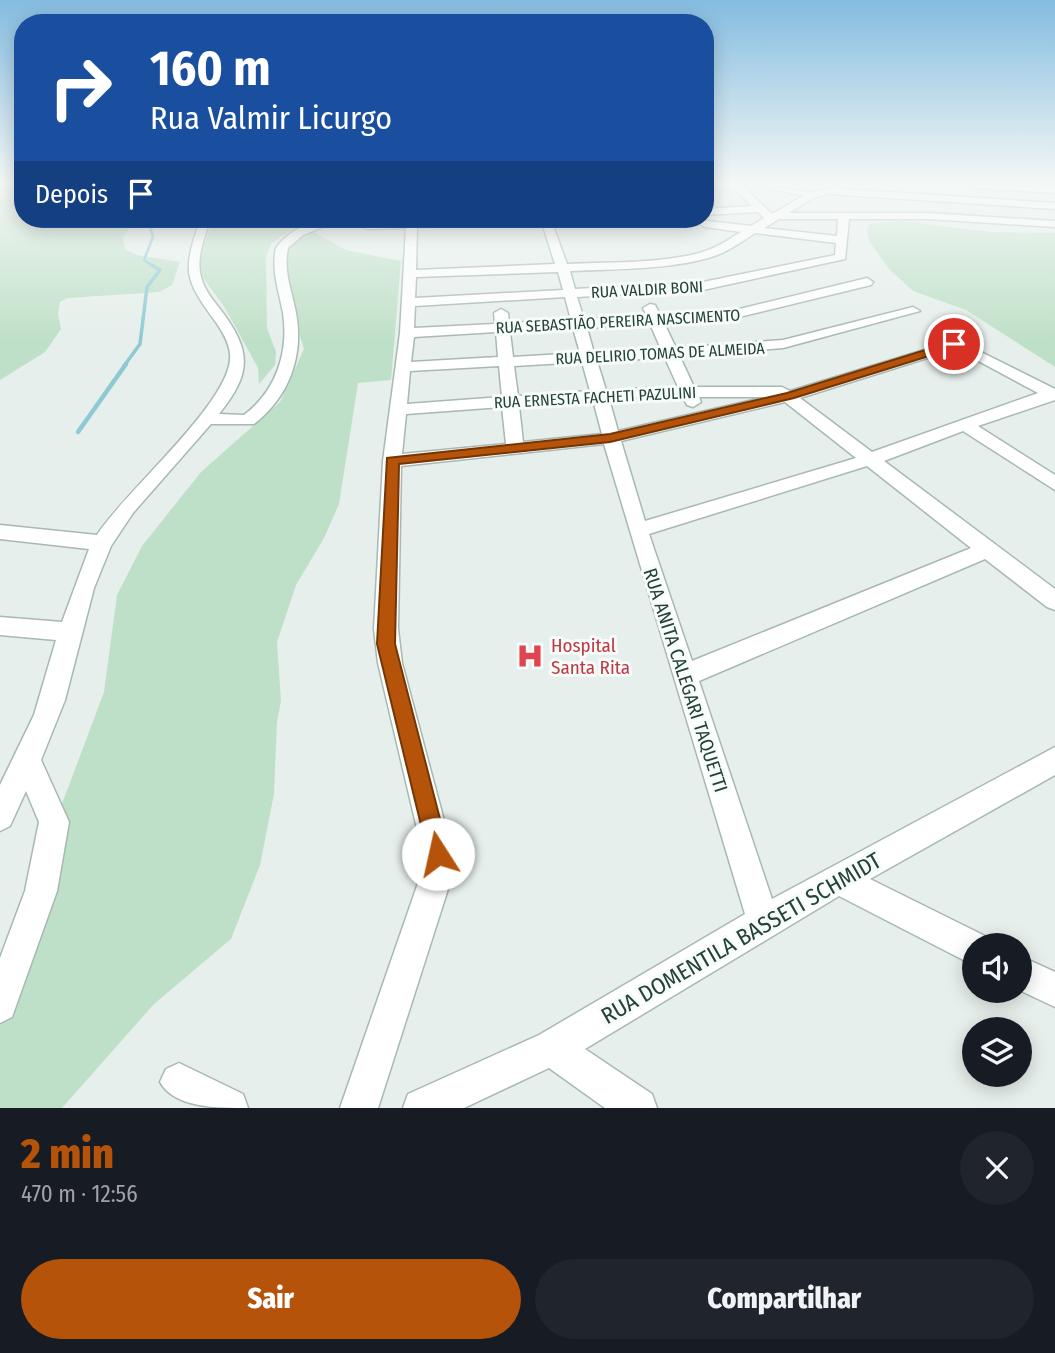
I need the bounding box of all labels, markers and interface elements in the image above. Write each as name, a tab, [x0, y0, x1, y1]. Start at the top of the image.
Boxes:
text: 160 m	[150, 39, 271, 98]
icon: right	[35, 42, 126, 133]
text: Rua Valmir Licurgo	[150, 99, 392, 137]
icon: arrive	[122, 175, 160, 213]
text: Depois	[35, 179, 108, 210]
street label: RUA VALDIR BONI	[591, 277, 704, 302]
street label: RUA SEBASTIÃO PEREIRA NASCIMENTO	[495, 306, 741, 337]
pin	[924, 314, 984, 374]
icon: arrive	[935, 325, 973, 363]
street label: RUA DELIRIO TOMAS DE ALMEIDA	[555, 338, 766, 368]
street label: RUA ERNESTA FACHETI PAZULINI	[493, 383, 697, 412]
street label: RUA ANITA CALEGARI TAQUETTI	[638, 565, 733, 795]
place label: Hospital Santa Rita	[551, 634, 630, 679]
hospital icon: Hospital Santa Rita	[515, 641, 545, 671]
position arrow	[401, 817, 475, 891]
street label: RUA DOMENTILA BASSETI SCHMIDT	[596, 846, 886, 1030]
map controls	[962, 933, 1032, 1087]
button: sound	[962, 933, 1032, 1003]
button: layers	[962, 1017, 1032, 1087]
text: 2 min	[21, 1129, 114, 1179]
button: close	[960, 1131, 1034, 1205]
text: 470 m · 12:56	[21, 1180, 138, 1208]
button: Sair	[21, 1259, 521, 1339]
button: Compartilhar	[535, 1259, 1034, 1339]

